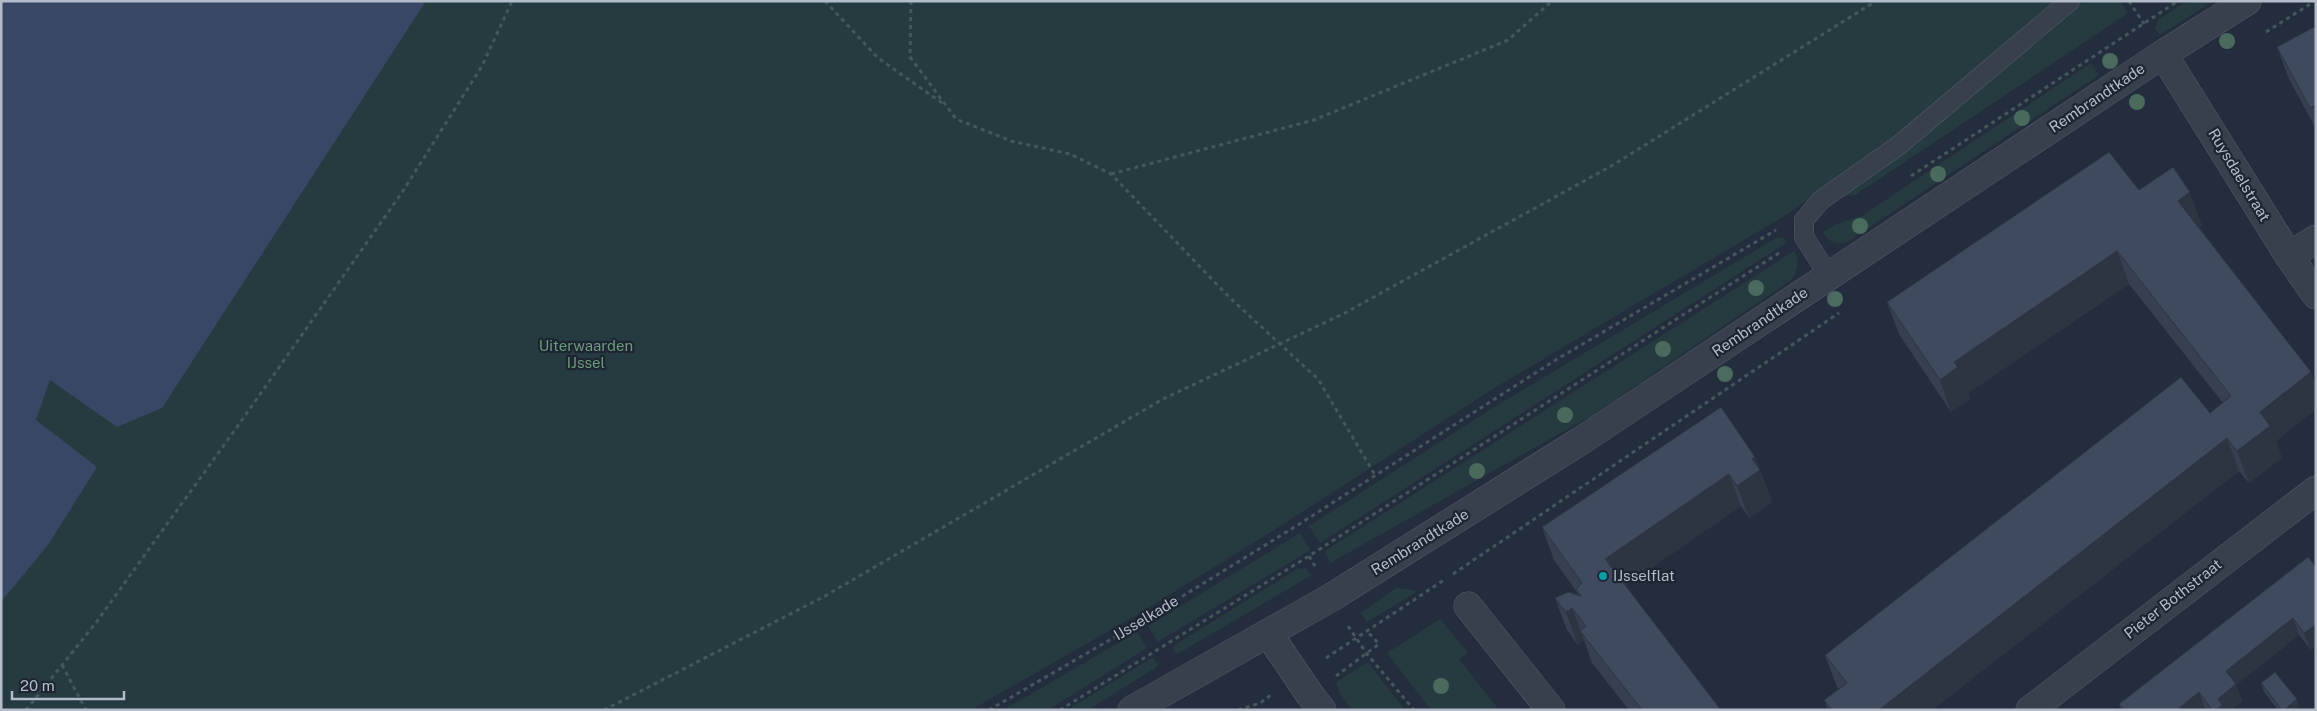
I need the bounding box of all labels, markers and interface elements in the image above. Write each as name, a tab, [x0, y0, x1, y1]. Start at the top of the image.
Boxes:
street label: Rembrandtkade	[2046, 59, 2148, 136]
street label: Ruysdaelstraat	[2205, 125, 2274, 224]
street label: Rembrandtkade	[1709, 283, 1811, 360]
park label: Uiterwaarden IJssel	[539, 337, 633, 371]
street label: Rembrandtkade	[1368, 505, 1472, 578]
street label: Pieter Bothstraat	[2121, 555, 2225, 642]
place label: IJsselflat	[1613, 567, 1675, 584]
marker: IJsselflat	[1597, 570, 1609, 582]
street label: IJsselkade	[1110, 592, 1181, 643]
scale bar	[12, 668, 125, 700]
text: 20 m	[20, 677, 55, 694]

